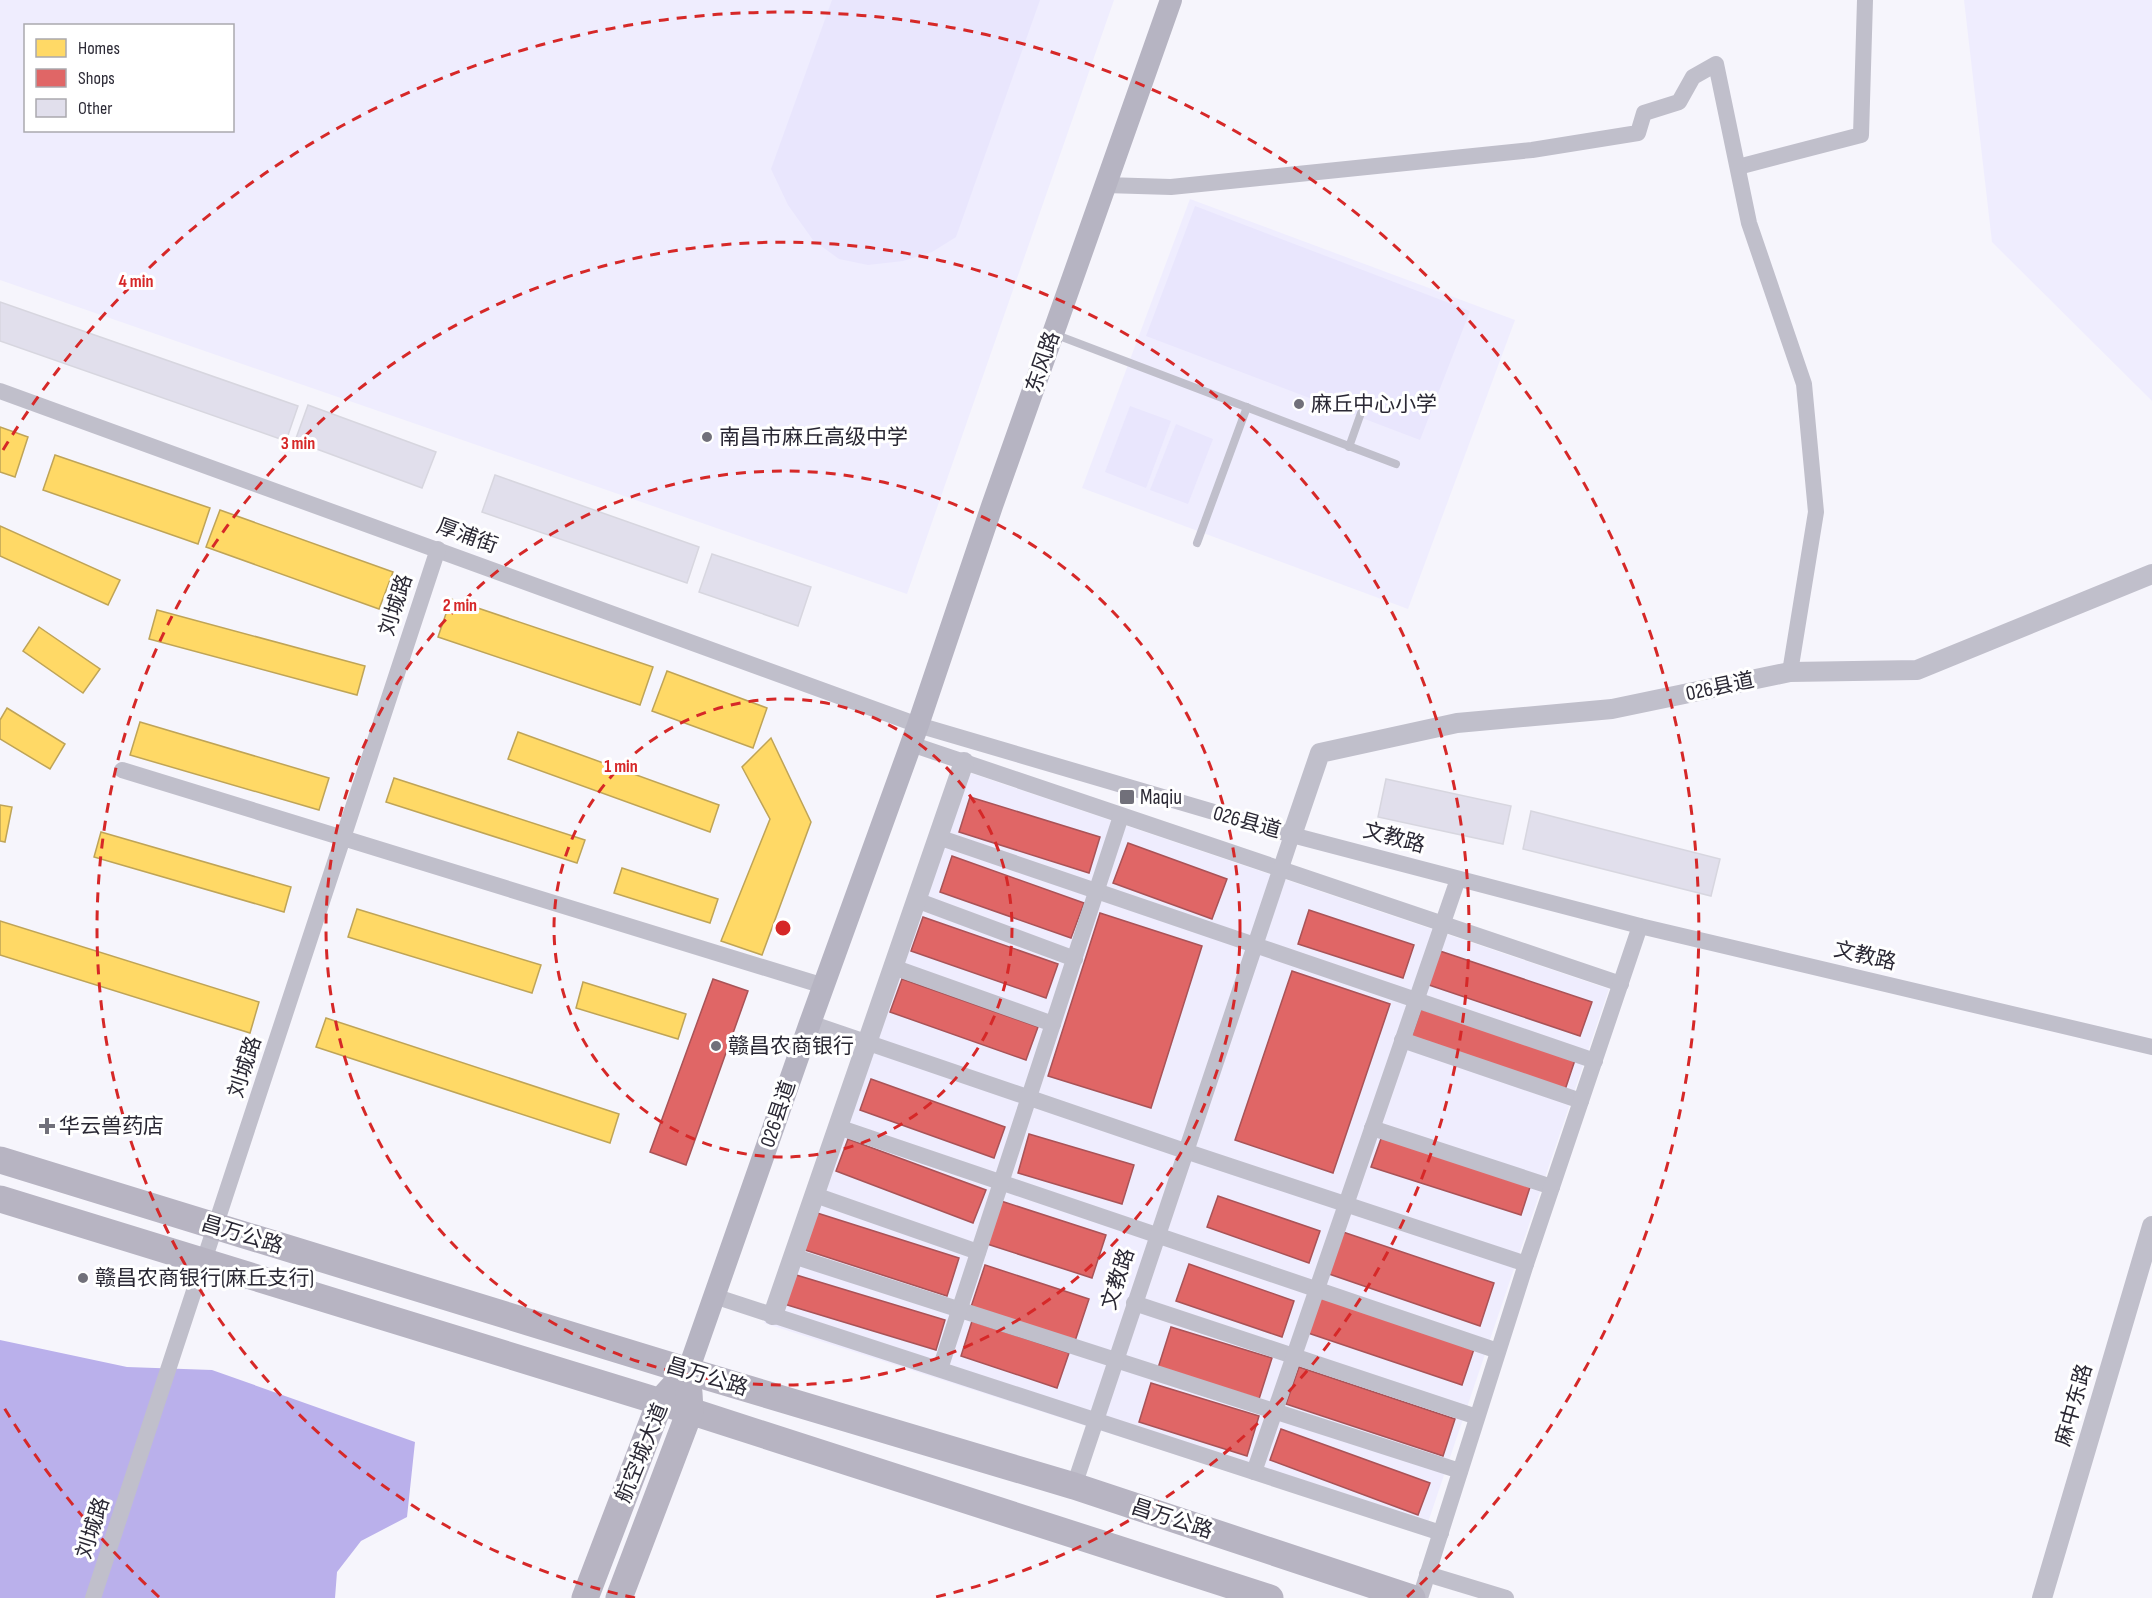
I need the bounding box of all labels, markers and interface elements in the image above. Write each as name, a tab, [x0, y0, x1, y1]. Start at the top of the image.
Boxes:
legend	[24, 24, 234, 132]
text: Homes	[78, 38, 120, 59]
text: Shops	[78, 68, 115, 89]
text: Other	[78, 98, 112, 119]
text: 4 min	[119, 271, 153, 292]
street label: 东风路	[1021, 328, 1065, 396]
place label: 麻丘中心小学	[1311, 392, 1437, 417]
marker: 麻丘中心小学	[1292, 397, 1306, 411]
place label: 南昌市麻丘高级中学	[719, 425, 908, 450]
marker: 南昌市麻丘高级中学	[700, 430, 714, 444]
text: 3 min	[281, 433, 315, 454]
street label: 厚浦街	[433, 513, 501, 559]
street label: 刘城路	[374, 571, 418, 639]
text: 2 min	[443, 595, 477, 616]
street label: 026县道	[1684, 668, 1756, 706]
text: 1 min	[604, 756, 638, 777]
place label: Maqiu	[1140, 785, 1182, 810]
marker: Maqiu	[1118, 788, 1136, 806]
street label: 026县道	[1210, 800, 1284, 844]
street label: 文教路	[1360, 818, 1428, 858]
centre of rings	[773, 918, 793, 938]
street label: 文教路	[1831, 937, 1899, 975]
street label: 刘城路	[223, 1033, 267, 1101]
place label: 赣昌农商银行	[728, 1034, 854, 1059]
marker: 赣昌农商银行	[709, 1039, 723, 1053]
street label: 026县道	[755, 1077, 801, 1151]
place label: 华云兽药店	[59, 1114, 164, 1139]
marker: 华云兽药店	[40, 1119, 54, 1133]
street label: 昌万公路	[198, 1211, 286, 1259]
street label: 文教路	[1096, 1245, 1140, 1313]
place label: 赣昌农商银行(麻丘支行)	[95, 1266, 314, 1291]
marker: 赣昌农商银行(麻丘支行)	[76, 1271, 90, 1285]
street label: 昌万公路	[663, 1353, 751, 1401]
street label: 麻中东路	[2050, 1361, 2098, 1449]
street label: 航空城大道	[611, 1400, 673, 1506]
street label: 刘城路	[71, 1494, 115, 1562]
street label: 昌万公路	[1128, 1494, 1216, 1544]

